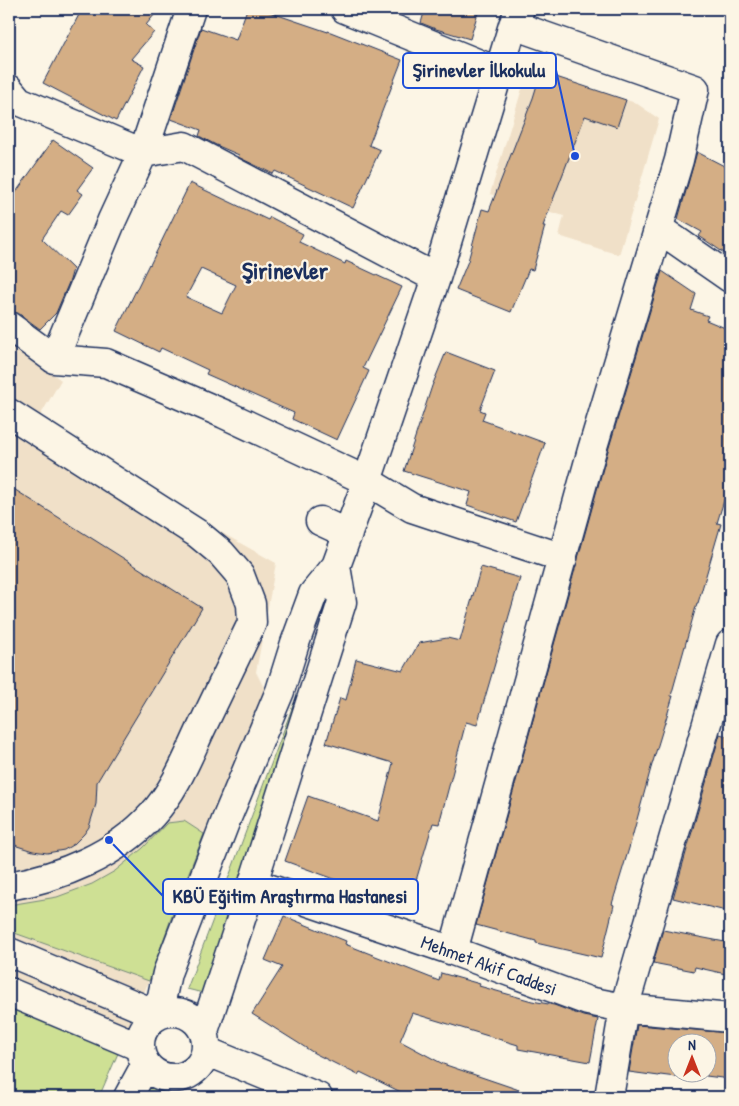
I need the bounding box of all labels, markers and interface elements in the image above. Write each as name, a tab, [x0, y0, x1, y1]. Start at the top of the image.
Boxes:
callout: Şirinevler İlkokulu	[403, 53, 556, 88]
text: Şirinevler İlkokulu	[413, 56, 546, 83]
district label: Şirinevler	[242, 254, 329, 286]
callout: KBÜ Eğitim Araştırma Hastanesi	[163, 879, 418, 914]
text: KBÜ Eğitim Araştırma Hastanesi	[173, 882, 407, 910]
street label: Mehmet Akif Caddesi	[418, 928, 560, 1002]
north arrow	[666, 1034, 716, 1084]
text: N	[688, 1035, 696, 1054]

